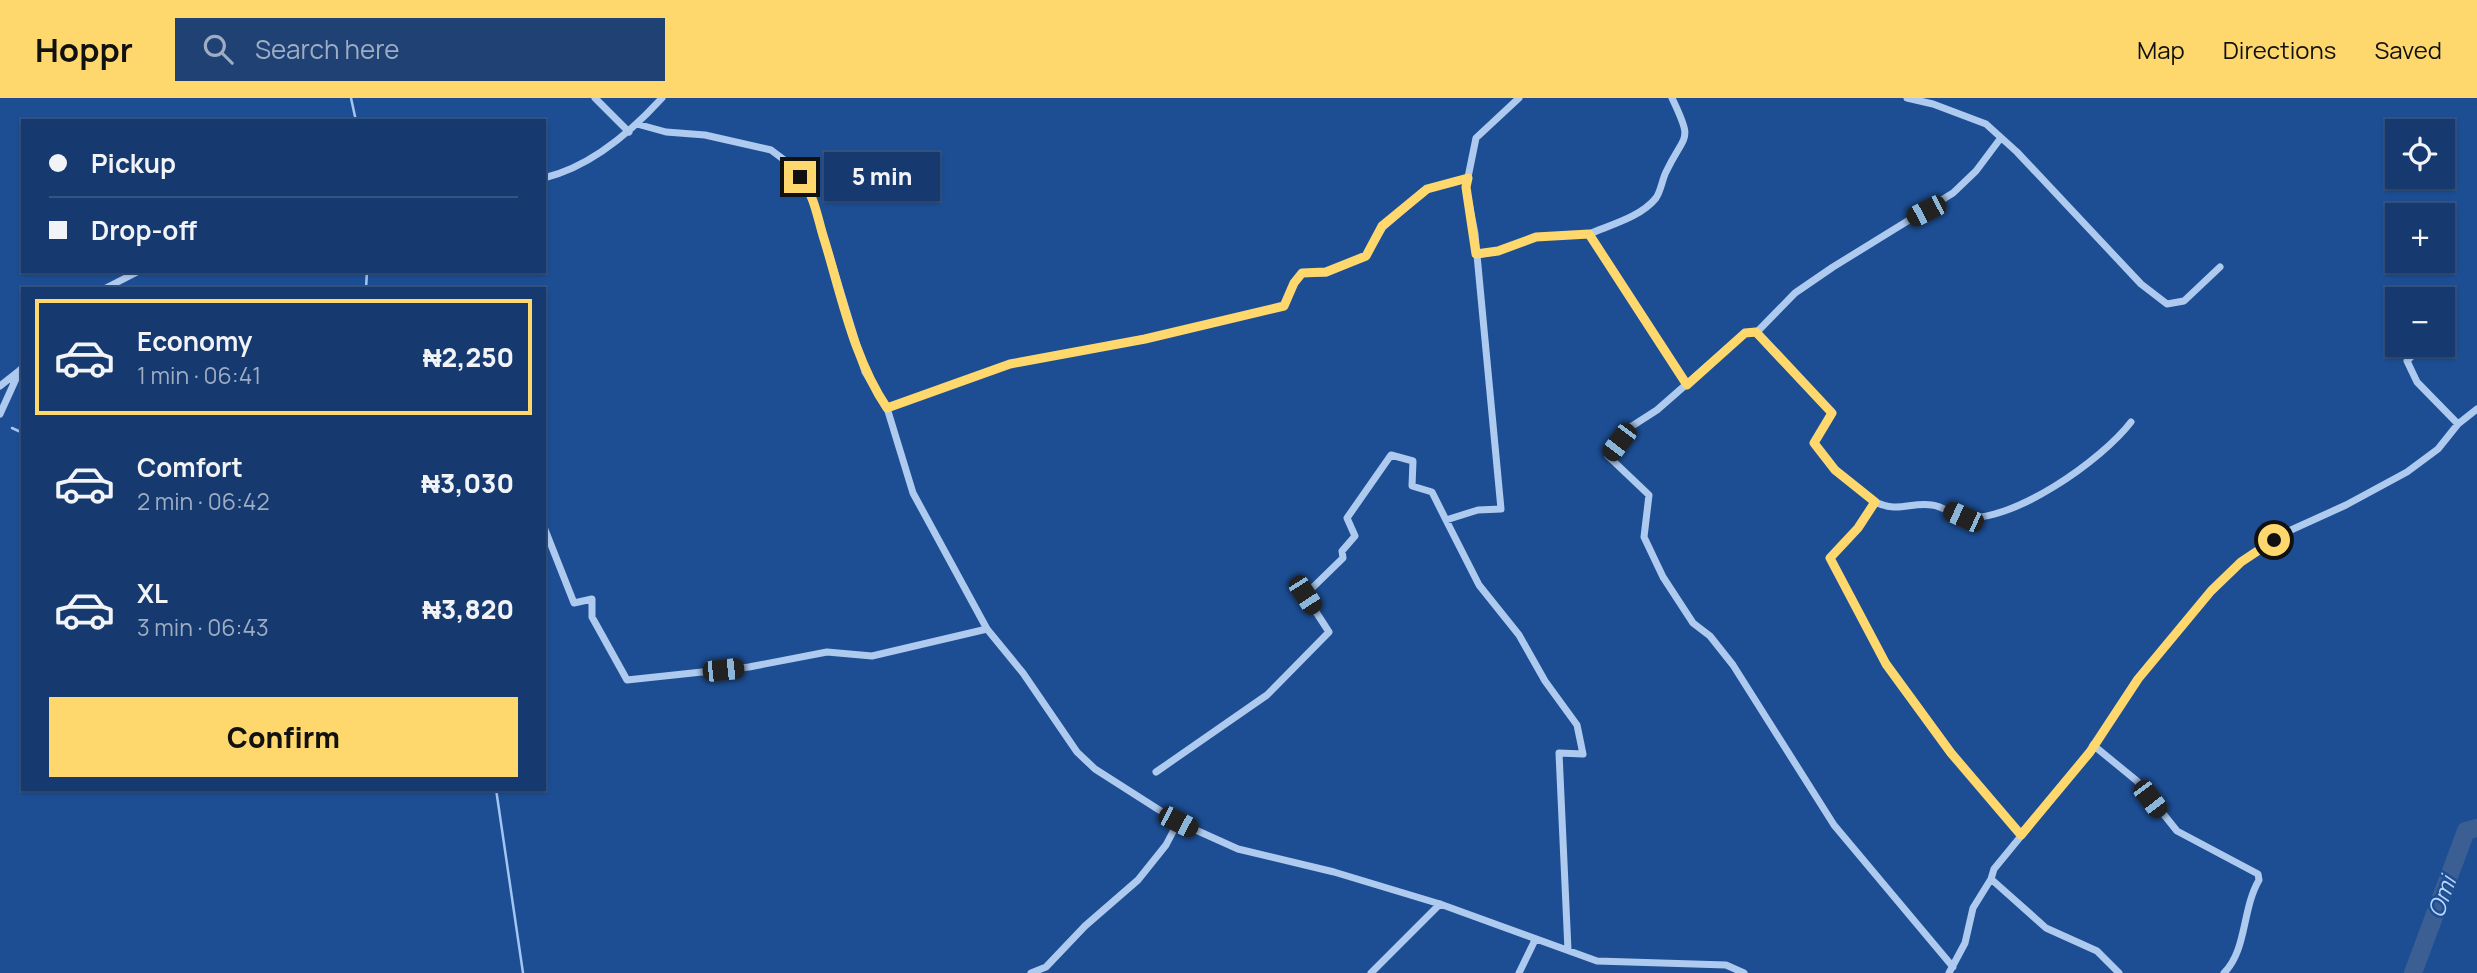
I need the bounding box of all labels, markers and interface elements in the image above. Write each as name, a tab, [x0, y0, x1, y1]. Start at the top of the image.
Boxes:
search box	[175, 18, 665, 81]
text: Hoppr	[35, 27, 133, 72]
icon: search	[199, 30, 237, 68]
text: Search here	[255, 31, 400, 67]
text: Map	[2137, 33, 2185, 66]
text: Directions	[2223, 33, 2336, 66]
text: Saved	[2374, 33, 2442, 66]
map controls	[2385, 119, 2455, 357]
button: locate	[2385, 119, 2455, 189]
text: Pickup	[91, 145, 176, 181]
callout: 5 min	[824, 153, 940, 202]
text: 5 min	[852, 160, 912, 192]
route end	[784, 161, 816, 193]
car	[1903, 192, 1950, 230]
button: +	[2385, 203, 2455, 273]
text: Drop-off	[91, 212, 197, 248]
button: −	[2385, 287, 2455, 357]
text: Economy	[137, 323, 252, 359]
icon: car	[53, 326, 116, 389]
text: ₦2,250	[423, 339, 514, 375]
text: 1 min · 06:41	[137, 359, 261, 391]
car	[1598, 419, 1641, 465]
text: Comfort	[137, 449, 243, 485]
icon: car	[53, 452, 116, 515]
text: ₦3,030	[421, 465, 514, 501]
text: 2 min · 06:42	[137, 485, 270, 517]
car	[1940, 499, 1987, 535]
route start	[2258, 524, 2290, 556]
car	[1285, 572, 1326, 618]
text: XL	[137, 575, 168, 611]
icon: car	[53, 578, 116, 641]
text: ₦3,820	[422, 591, 514, 627]
text: 3 min · 06:43	[137, 611, 269, 643]
car	[702, 657, 745, 683]
button: Confirm	[49, 697, 518, 777]
car	[2129, 776, 2172, 822]
car	[1155, 803, 1202, 841]
water label: Omi	[2419, 869, 2464, 922]

